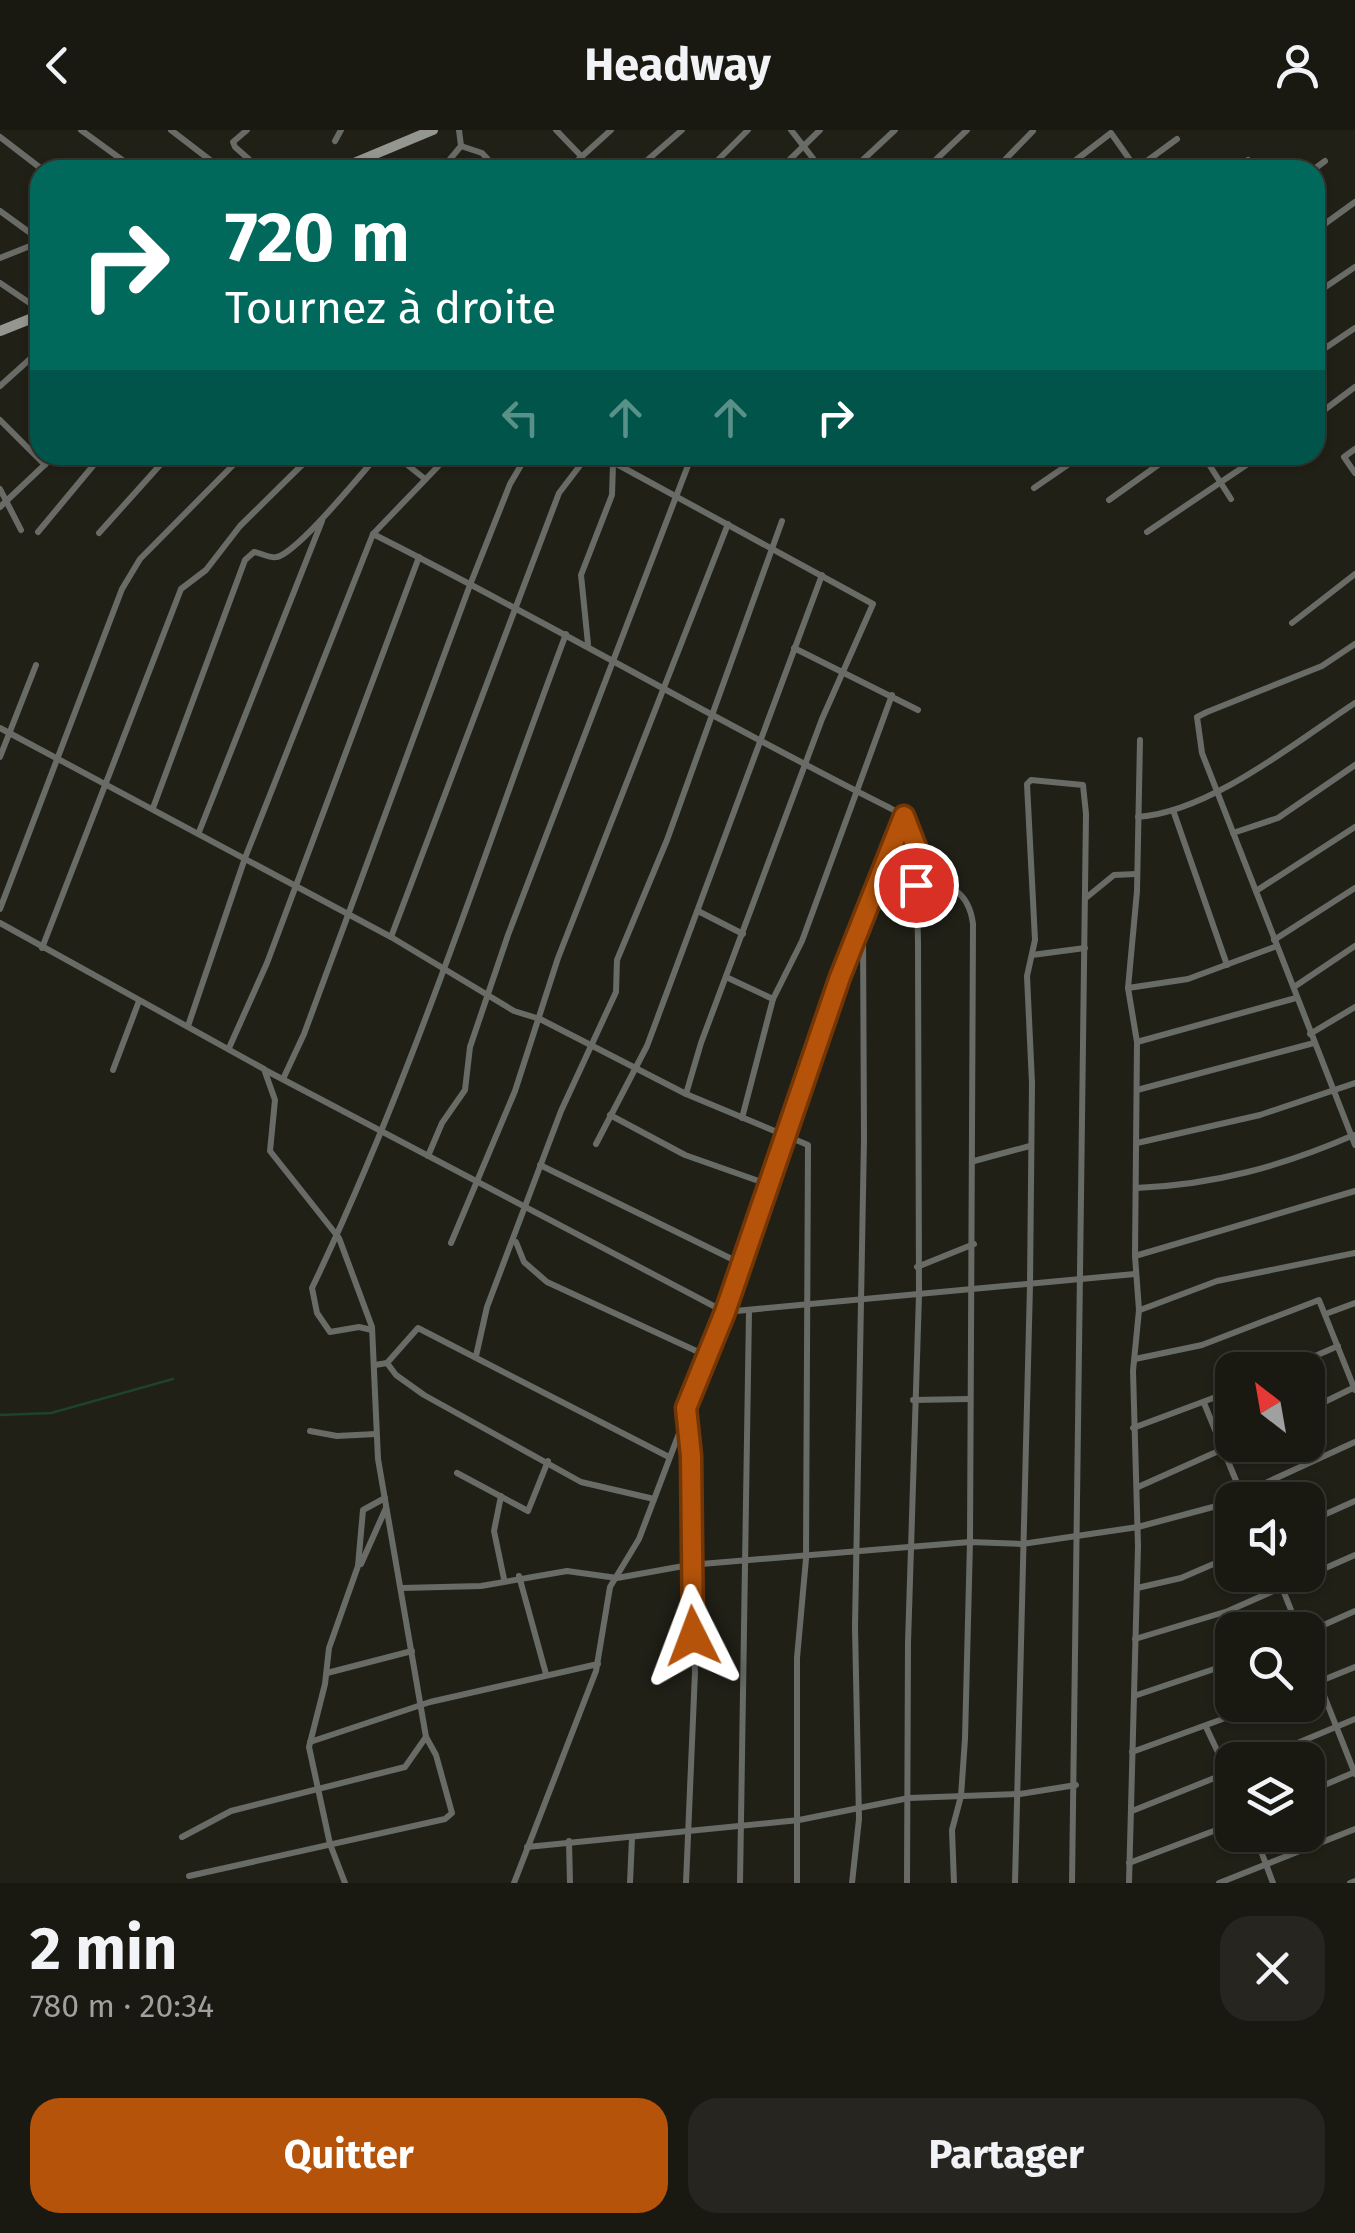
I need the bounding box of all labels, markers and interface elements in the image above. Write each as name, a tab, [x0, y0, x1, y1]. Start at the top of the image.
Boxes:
icon: back	[30, 38, 85, 93]
text: Headway	[584, 38, 771, 92]
icon: person	[1270, 38, 1325, 93]
text: 720 m	[225, 196, 410, 280]
icon: right	[60, 200, 190, 330]
text: Tournez à droite	[225, 281, 556, 335]
icon: left	[493, 390, 548, 445]
icon: ahead	[598, 390, 653, 445]
icon: ahead	[703, 390, 758, 445]
icon: right	[808, 390, 863, 445]
pin	[874, 843, 959, 928]
icon: arrive	[889, 858, 944, 913]
north arrow	[1215, 1352, 1325, 1462]
map controls	[1215, 1352, 1325, 1852]
button: sound	[1215, 1482, 1325, 1592]
position arrow	[641, 1584, 745, 1688]
button: search	[1215, 1612, 1325, 1722]
button: layers	[1215, 1742, 1325, 1852]
text: 2 min	[30, 1913, 177, 1985]
button: close	[1220, 1916, 1325, 2021]
text: 780 m · 20:34	[30, 1987, 214, 2025]
button: Quitter	[30, 2098, 668, 2213]
button: Partager	[688, 2098, 1325, 2213]

